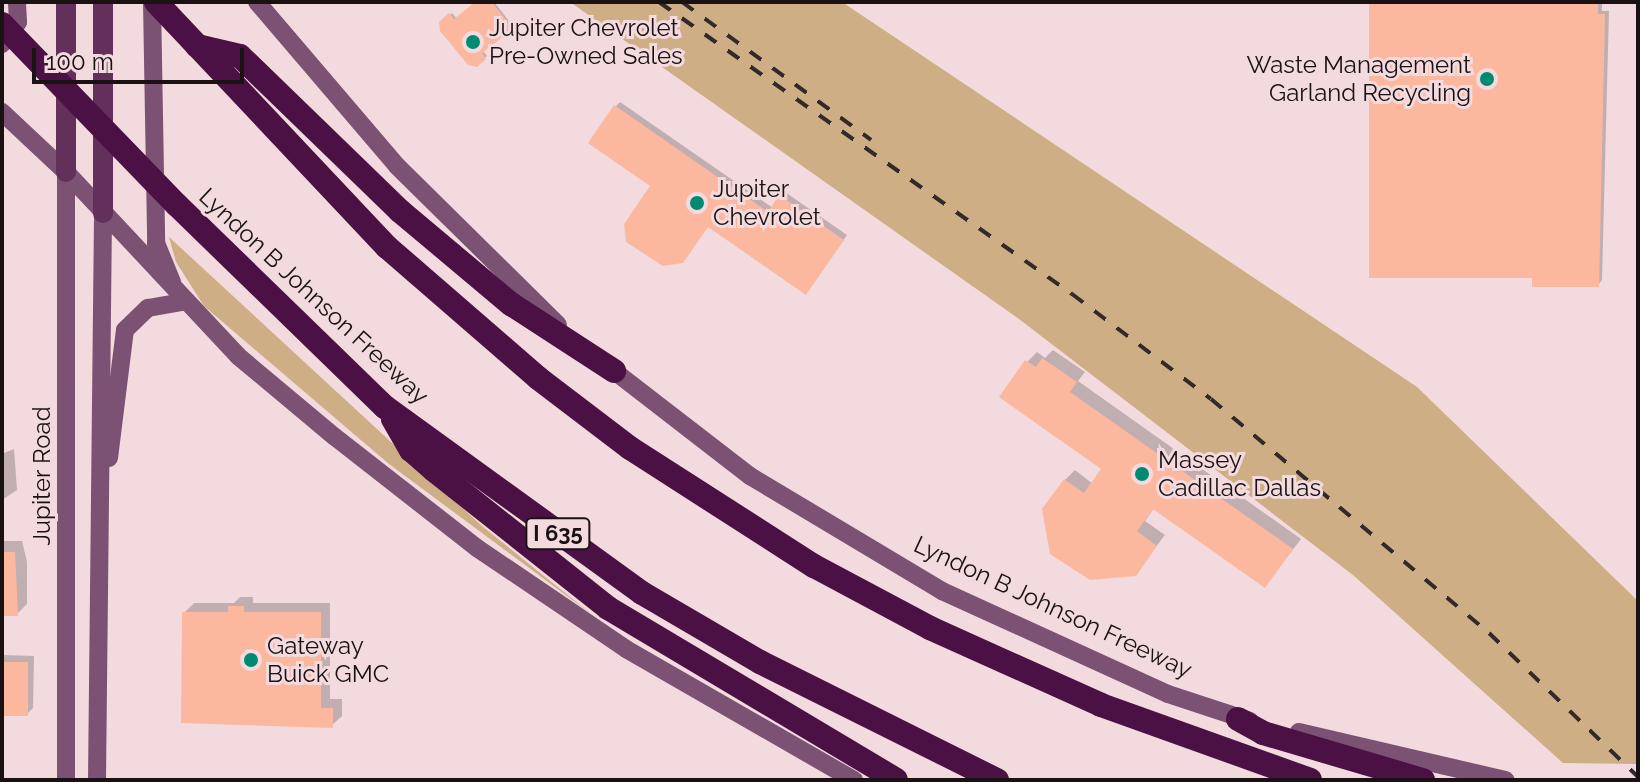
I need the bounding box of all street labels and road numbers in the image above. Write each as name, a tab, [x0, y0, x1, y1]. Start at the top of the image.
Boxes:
street label: Lyndon B Johnson Freeway	[193, 182, 435, 410]
street label: Jupiter Road	[28, 406, 56, 546]
road number: I 635	[524, 516, 592, 552]
street label: Lyndon B Johnson Freeway	[909, 530, 1197, 684]

